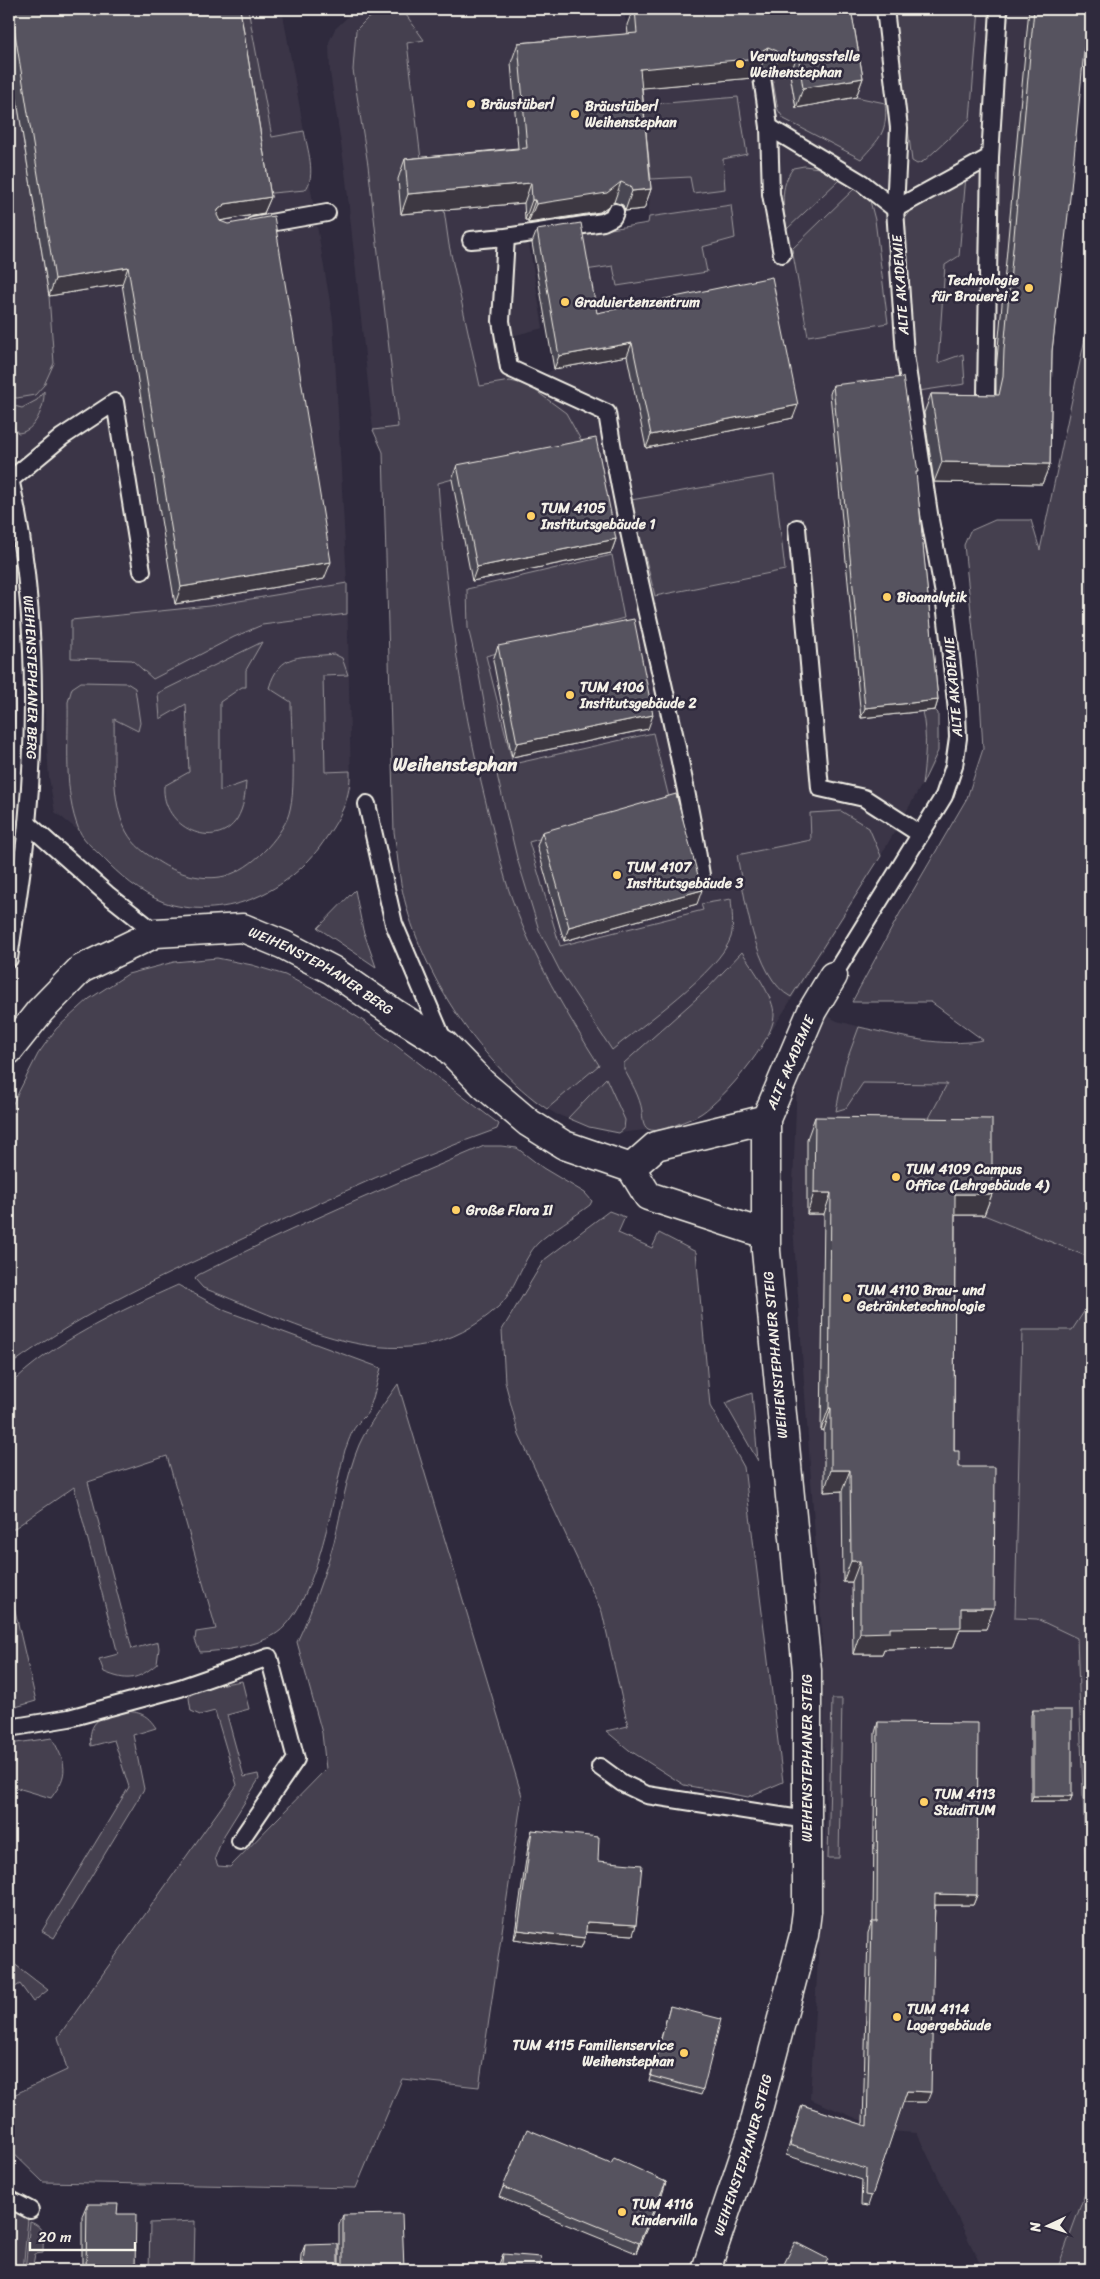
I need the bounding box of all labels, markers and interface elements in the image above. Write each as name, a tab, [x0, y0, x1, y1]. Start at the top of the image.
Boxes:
place label: Verwaltungsstelle Weihenstephan	[750, 44, 861, 85]
marker: Verwaltungsstelle Weihenstephan	[734, 58, 746, 70]
place label: Bräustüberl	[481, 92, 555, 117]
place label: Bräustüberl Weihenstephan	[585, 94, 677, 135]
marker: Bräustüberl	[465, 98, 477, 110]
marker: Bräustüberl Weihenstephan	[569, 108, 581, 120]
street label: ALTE AKADEMIE	[884, 233, 917, 337]
place label: Technologie für Brauerei 2	[932, 268, 1020, 309]
marker: Technologie für Brauerei 2	[1023, 282, 1035, 294]
place label: Graduiertenzentrum	[574, 290, 700, 315]
marker: Graduiertenzentrum	[559, 296, 571, 308]
place label: TUM 4105 Institutsgebäude 1	[540, 496, 656, 537]
marker: TUM 4105 Institutsgebäude 1	[525, 510, 537, 522]
place label: Bioanalytik	[897, 585, 968, 610]
marker: Bioanalytik	[881, 591, 893, 603]
street label: WEIHENSTEPHANER BERG	[15, 594, 45, 760]
street label: ALTE AKADEMIE	[937, 635, 970, 739]
place label: TUM 4106 Institutsgebäude 2	[579, 675, 698, 716]
marker: TUM 4106 Institutsgebäude 2	[564, 689, 576, 701]
district label: Weihenstephan	[393, 748, 518, 781]
place label: TUM 4107 Institutsgebäude 3	[626, 855, 744, 896]
marker: TUM 4107 Institutsgebäude 3	[611, 869, 623, 881]
street label: WEIHENSTEPHANER BERG	[244, 920, 399, 1022]
street label: ALTE AKADEMIE	[759, 1010, 822, 1115]
place label: TUM 4109 Campus Office (Lehrgebäude 4)	[905, 1157, 1050, 1198]
marker: TUM 4109 Campus Office (Lehrgebäude 4)	[890, 1171, 902, 1183]
place label: Große Flora II	[465, 1198, 554, 1223]
marker: Große Flora II	[450, 1204, 462, 1216]
street label: WEIHENSTEPHANER STEIG	[756, 1270, 795, 1440]
place label: TUM 4110 Brau- und Getränketechnologie	[856, 1278, 986, 1319]
marker: TUM 4110 Brau- und Getränketechnologie	[841, 1292, 853, 1304]
street label: WEIHENSTEPHANER STEIG	[795, 1674, 820, 1842]
place label: TUM 4113 StudiTUM	[933, 1782, 996, 1823]
marker: TUM 4113 StudiTUM	[918, 1796, 930, 1808]
place label: TUM 4114 Lagergebäude	[907, 1997, 992, 2038]
marker: TUM 4114 Lagergebäude	[891, 2011, 903, 2023]
place label: TUM 4115 Familienservice Weihenstephan	[513, 2033, 675, 2074]
marker: TUM 4115 Familienservice Weihenstephan	[678, 2047, 690, 2059]
street label: WEIHENSTEPHANER STEIG	[706, 2071, 780, 2239]
place label: TUM 4116 Kindervilla	[631, 2192, 698, 2233]
north arrow	[1022, 2202, 1072, 2252]
marker: TUM 4116 Kindervilla	[616, 2206, 628, 2218]
scale bar	[30, 2219, 135, 2251]
text: N	[1023, 2221, 1048, 2234]
text: 20 m	[38, 2224, 72, 2250]

